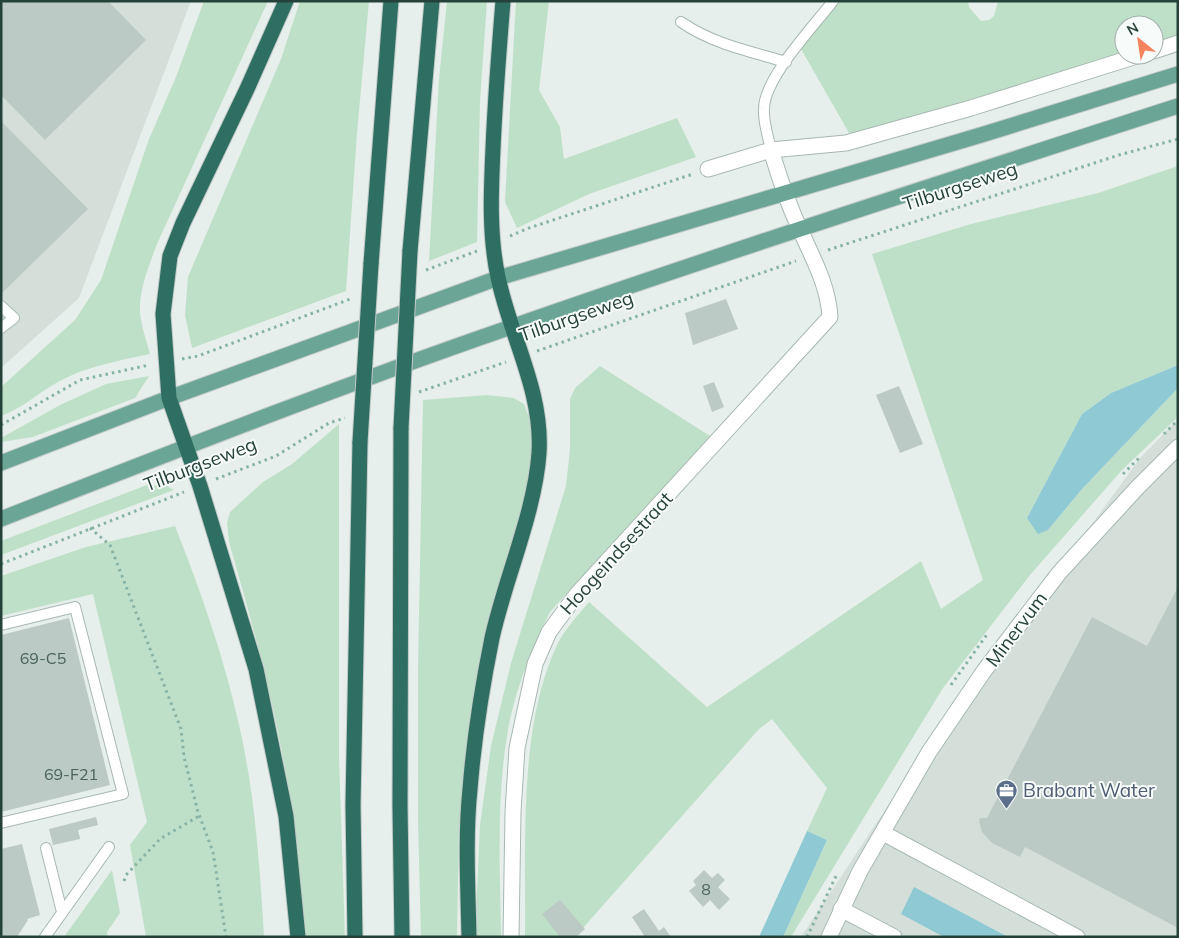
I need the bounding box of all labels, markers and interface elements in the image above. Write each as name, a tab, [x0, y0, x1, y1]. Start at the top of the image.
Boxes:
north arrow	[1114, 15, 1164, 65]
text: N	[1123, 18, 1142, 39]
street label: Tilburgseweg	[900, 156, 1020, 216]
street label: Tilburgseweg	[516, 285, 636, 347]
street label: Tilburgseweg	[140, 431, 260, 497]
street label: Hoogeindsestraat	[555, 486, 678, 619]
street label: Minervum	[980, 587, 1052, 671]
house number: 69-C5	[20, 648, 66, 668]
house number: 69-F21	[44, 764, 98, 784]
office icon: Brabant Water	[995, 778, 1019, 809]
place label: Brabant Water	[1023, 778, 1155, 802]
house number: 8	[701, 879, 711, 899]

